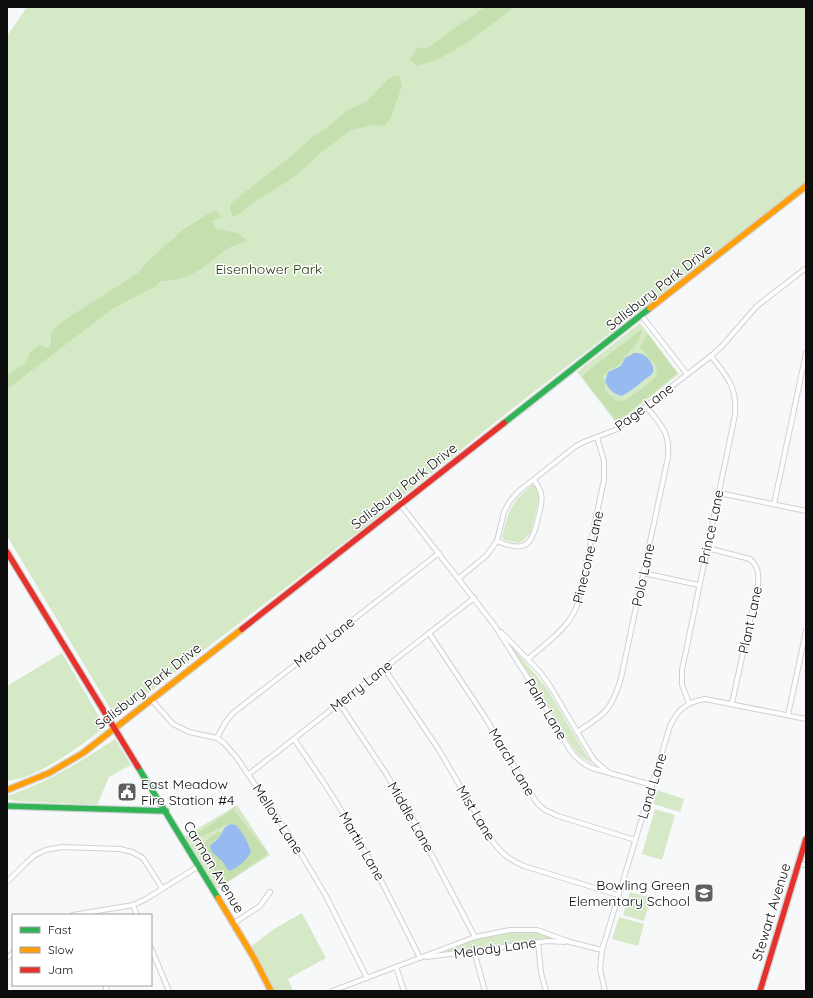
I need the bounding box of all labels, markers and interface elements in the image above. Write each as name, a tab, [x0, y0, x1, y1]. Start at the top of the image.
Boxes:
street label: Salisbury Park Drive	[602, 240, 716, 334]
park label: Eisenhower Park	[215, 260, 323, 278]
street label: Page Lane	[611, 379, 677, 435]
street label: Salisbury Park Drive	[347, 439, 461, 533]
street label: Prince Lane	[694, 488, 728, 566]
street label: Pinecone Lane	[569, 509, 607, 605]
street label: Polo Lane	[628, 542, 658, 608]
street label: Plant Lane	[734, 584, 766, 655]
street label: Mead Lane	[290, 613, 358, 671]
street label: Salisbury Park Drive	[91, 639, 205, 733]
street label: Merry Lane	[326, 656, 396, 716]
street label: Palm Lane	[521, 675, 571, 743]
street label: March Lane	[485, 725, 539, 799]
street label: Land Lane	[633, 751, 671, 821]
place label: East Meadow Fire Station #4	[141, 775, 234, 809]
street label: Middle Lane	[384, 779, 438, 855]
street label: Mellow Lane	[249, 780, 308, 858]
public building icon: East Meadow Fire Station #4	[116, 781, 138, 803]
street label: Mist Lane	[452, 782, 500, 844]
street label: Martin Lane	[335, 808, 389, 884]
street label: Carman Avenue	[179, 818, 249, 916]
street label: Stewart Avenue	[748, 861, 794, 963]
place label: Bowling Green Elementary School	[569, 876, 690, 910]
school or university icon: Bowling Green Elementary School	[693, 882, 715, 904]
legend	[12, 914, 152, 986]
text: Fast	[48, 922, 72, 937]
street label: Melody Lane	[453, 933, 538, 963]
text: Slow	[48, 942, 74, 957]
text: Jam	[48, 962, 73, 977]

